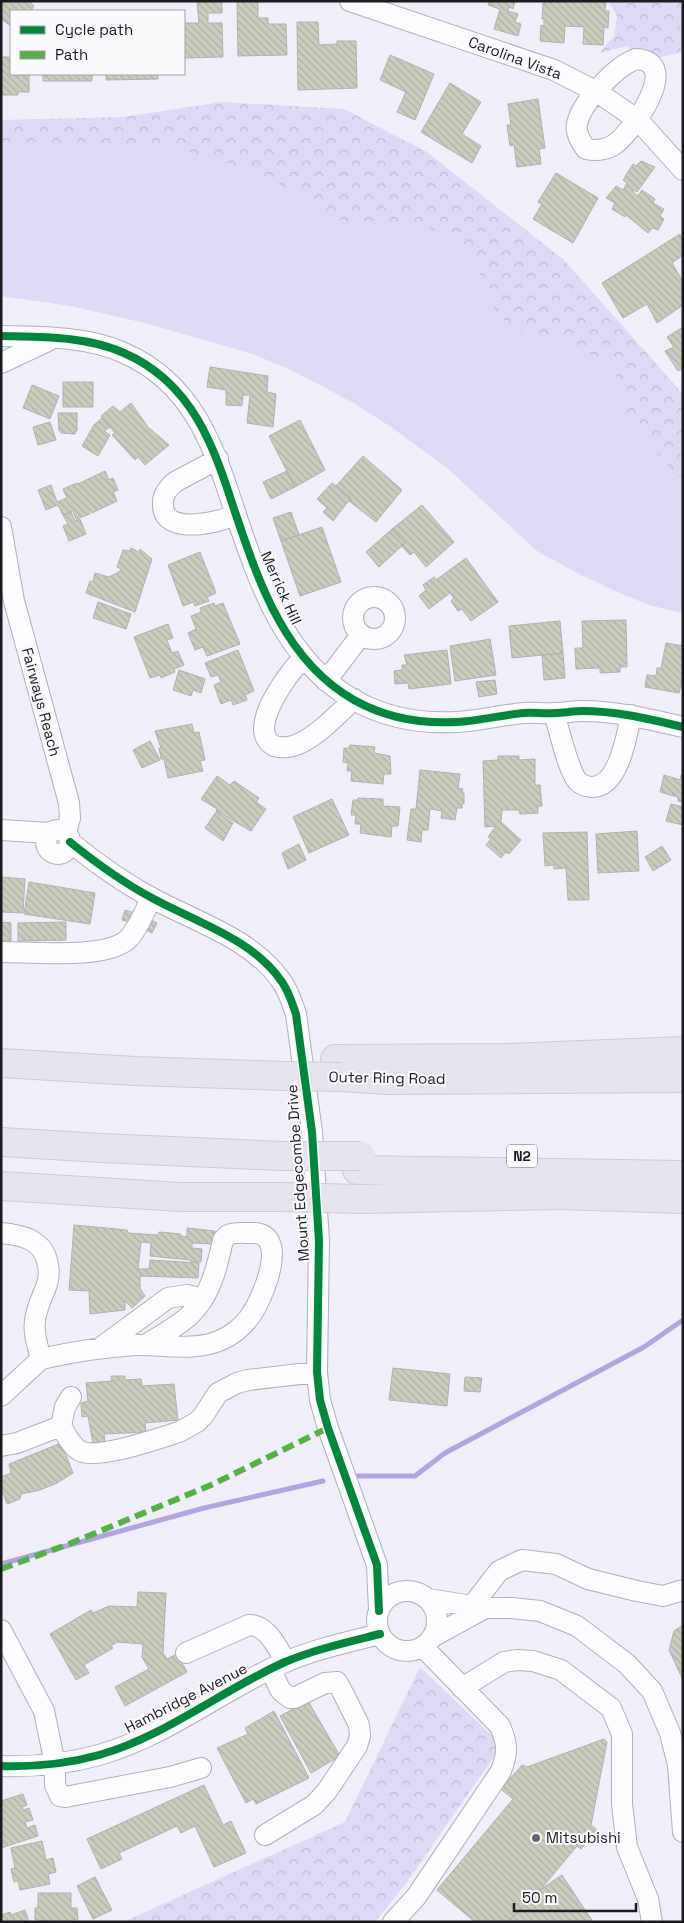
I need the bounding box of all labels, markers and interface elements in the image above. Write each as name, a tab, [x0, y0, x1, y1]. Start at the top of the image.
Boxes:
legend	[10, 10, 185, 75]
text: Cycle path	[55, 20, 133, 39]
street label: Carolina Vista	[466, 32, 565, 83]
text: Path	[55, 45, 88, 64]
street label: Merrick Hill	[257, 548, 306, 628]
street label: Fairways Reach	[18, 645, 65, 758]
street label: Outer Ring Road	[328, 1067, 446, 1088]
street label: Mount Edgecombe Drive	[282, 1084, 313, 1262]
road number: N2	[507, 1144, 537, 1168]
street label: Hambridge Avenue	[121, 1658, 250, 1737]
place label: Mitsubishi	[546, 1828, 621, 1847]
marker: Mitsubishi	[530, 1832, 542, 1844]
scale bar	[514, 1880, 636, 1912]
text: 50 m	[522, 1888, 557, 1907]

